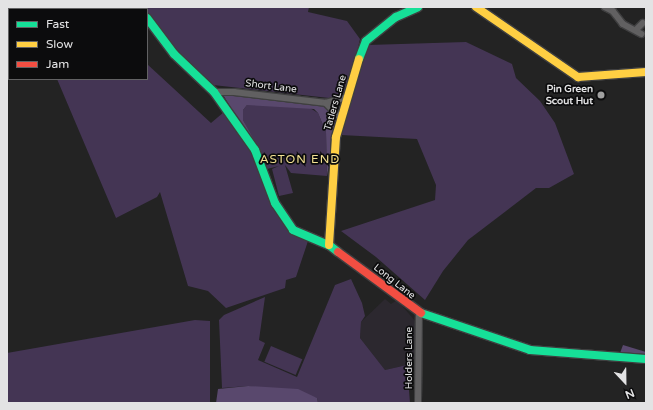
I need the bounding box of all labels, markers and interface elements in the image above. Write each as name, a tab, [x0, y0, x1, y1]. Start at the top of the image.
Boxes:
legend	[8, 8, 148, 80]
text: Fast	[46, 17, 69, 31]
text: Slow	[46, 37, 73, 51]
text: Jam	[46, 57, 69, 71]
street label: Tatlers Lane	[322, 74, 350, 132]
street label: Short Lane	[245, 78, 297, 96]
place label: Pin Green Scout Hut	[546, 83, 593, 106]
marker: Pin Green Scout Hut	[596, 90, 606, 100]
district label: ASTON END	[260, 153, 340, 167]
street label: Long Lane	[371, 262, 417, 302]
street label: Holders Lane	[404, 327, 416, 389]
north arrow	[605, 362, 645, 402]
text: N	[623, 386, 636, 401]

